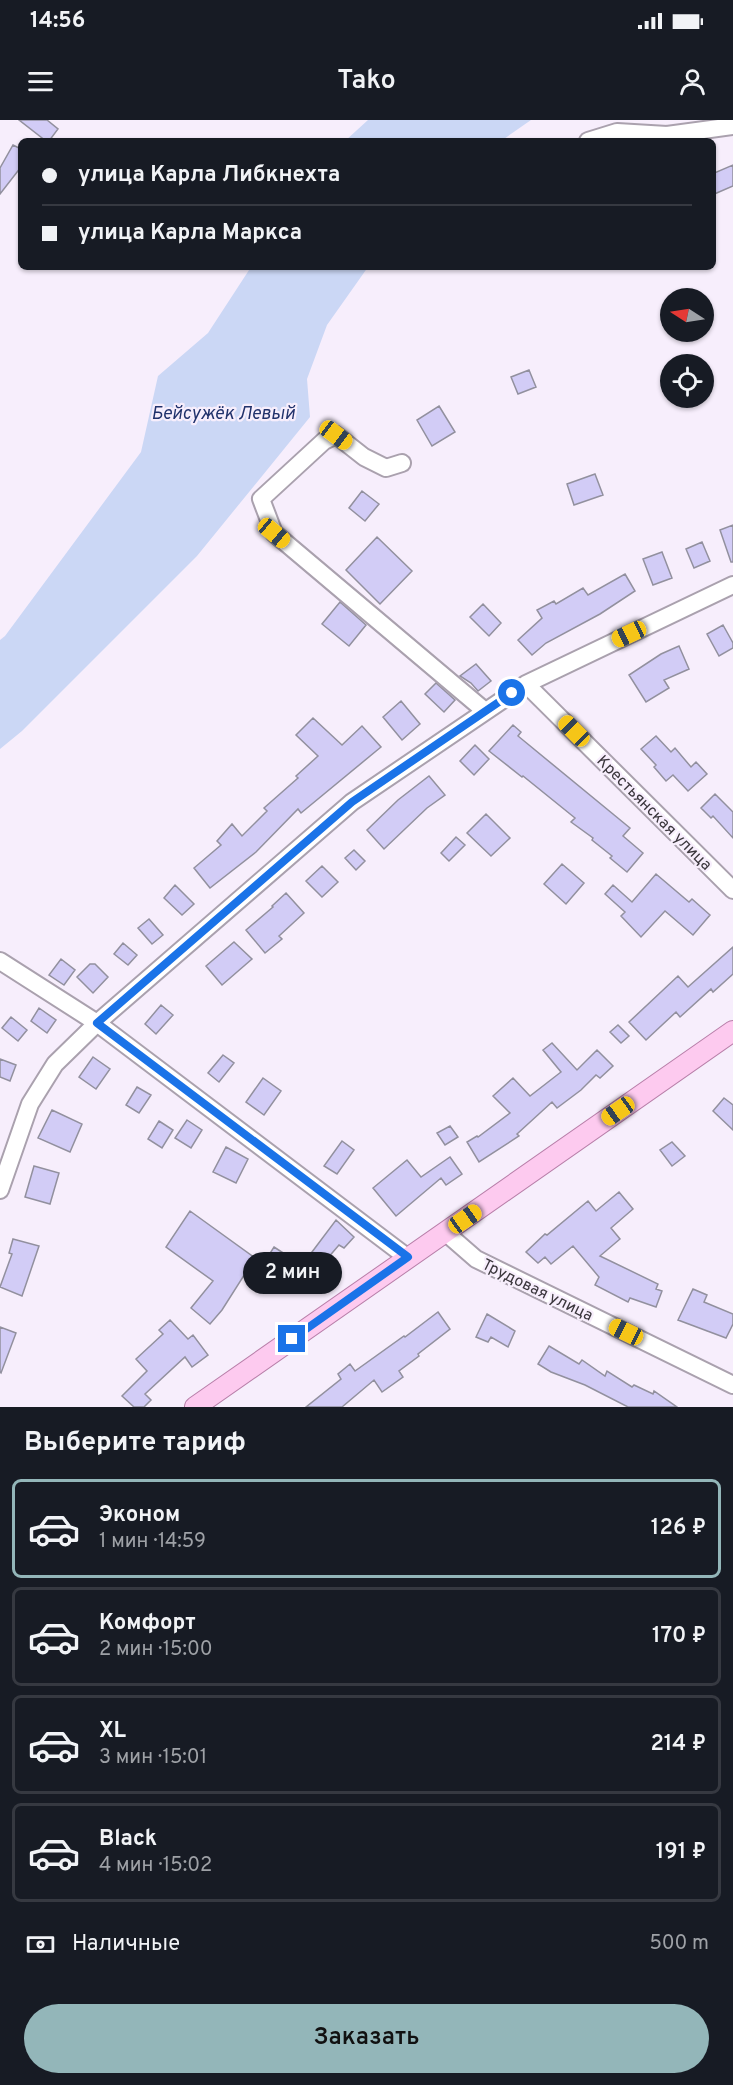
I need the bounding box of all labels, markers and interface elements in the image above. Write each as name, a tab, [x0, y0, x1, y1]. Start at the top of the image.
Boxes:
text: 14:56	[30, 8, 85, 35]
text: Tako	[337, 64, 396, 98]
icon: menu	[24, 65, 57, 98]
icon: person	[676, 65, 709, 98]
text: улица Карла Либкнехта	[78, 162, 340, 189]
text: улица Карла Маркса	[78, 220, 302, 247]
north arrow	[660, 288, 714, 342]
map controls	[660, 288, 714, 408]
button: locate	[660, 354, 714, 408]
water label: Бейсужёк Левый	[151, 403, 295, 426]
car	[316, 417, 356, 453]
car	[254, 515, 294, 551]
car	[609, 618, 649, 650]
route start	[498, 679, 525, 706]
car	[555, 712, 593, 750]
street label: Крестьянская улица	[592, 752, 715, 875]
car	[598, 1093, 638, 1129]
car	[445, 1201, 485, 1237]
callout: 2 мин	[242, 1252, 342, 1294]
street label: Трудовая улица	[478, 1255, 596, 1326]
text: 2 мин	[265, 1260, 320, 1286]
car	[606, 1316, 646, 1348]
route end	[278, 1325, 305, 1352]
text: Выберите тариф	[24, 1426, 246, 1460]
icon: car	[27, 1502, 81, 1556]
text: Эконом	[99, 1502, 180, 1529]
text: 126 ₽	[651, 1515, 706, 1542]
text: 1 мин · 14:59	[99, 1529, 206, 1555]
icon: car	[27, 1610, 81, 1664]
text: Комфорт	[99, 1610, 196, 1637]
text: 170 ₽	[652, 1623, 706, 1650]
text: 2 мин · 15:00	[99, 1637, 213, 1663]
icon: car	[27, 1718, 81, 1772]
text: XL	[99, 1718, 126, 1745]
text: 214 ₽	[650, 1731, 706, 1758]
text: 3 мин · 15:01	[99, 1745, 207, 1771]
icon: car	[27, 1826, 81, 1880]
text: Black	[99, 1826, 157, 1853]
text: 191 ₽	[656, 1839, 706, 1866]
text: 4 мин · 15:02	[99, 1853, 212, 1879]
icon: cash	[24, 1928, 57, 1961]
text: Наличные	[72, 1931, 180, 1958]
text: 500 m	[649, 1931, 709, 1957]
button: Заказать	[24, 2004, 709, 2073]

